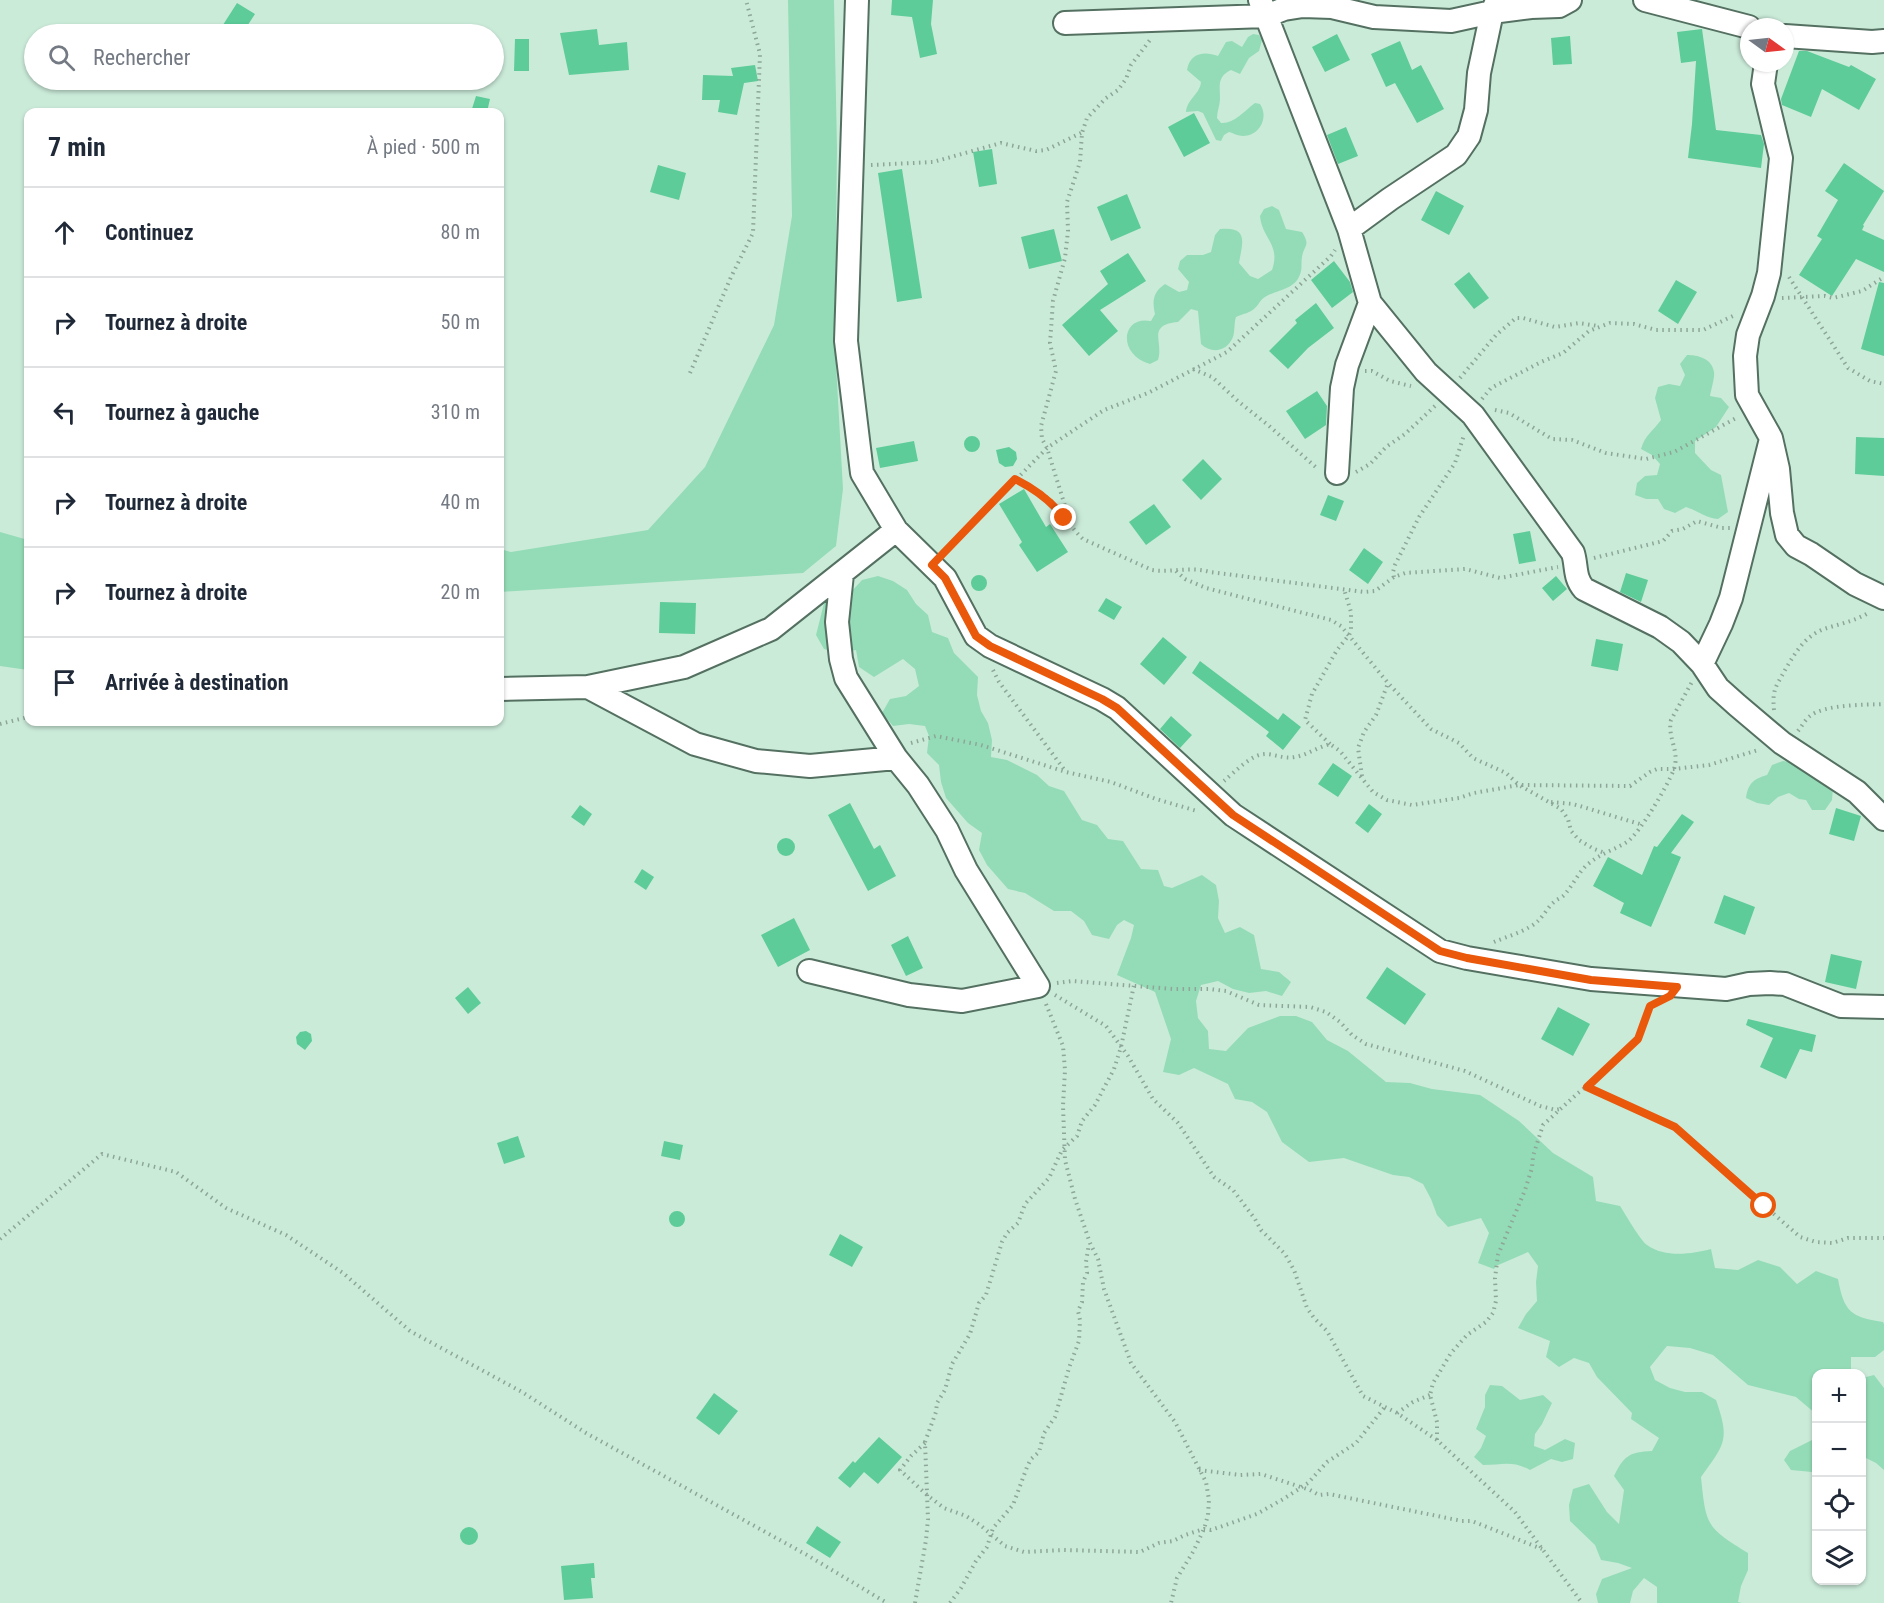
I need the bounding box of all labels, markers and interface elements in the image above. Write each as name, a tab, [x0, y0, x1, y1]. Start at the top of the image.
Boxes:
north arrow	[1740, 18, 1794, 72]
search box	[24, 24, 504, 90]
icon: search	[45, 41, 78, 74]
text: Rechercher	[93, 45, 190, 70]
text: 7 min	[48, 132, 106, 162]
text: À pied · 500 m	[367, 135, 480, 159]
icon: ahead	[48, 216, 81, 249]
text: Continuez	[105, 220, 194, 245]
text: 80 m	[441, 220, 480, 244]
icon: right	[48, 306, 81, 339]
text: Tournez à droite	[105, 310, 247, 335]
text: 50 m	[441, 310, 480, 334]
icon: left	[48, 396, 81, 429]
text: Tournez à gauche	[105, 400, 259, 425]
text: 310 m	[431, 400, 480, 424]
icon: right	[48, 486, 81, 519]
text: Tournez à droite	[105, 490, 247, 515]
text: 40 m	[441, 490, 480, 514]
route end	[1050, 504, 1076, 530]
icon: right	[48, 576, 81, 609]
text: Tournez à droite	[105, 580, 247, 605]
text: 20 m	[441, 580, 480, 604]
icon: arrive	[48, 666, 81, 699]
text: Arrivée à destination	[105, 670, 289, 695]
route start	[1750, 1192, 1776, 1218]
map controls	[1812, 1369, 1866, 1585]
button: +	[1812, 1369, 1866, 1423]
button: −	[1812, 1423, 1866, 1477]
button: locate	[1812, 1477, 1866, 1531]
button: layers	[1812, 1531, 1866, 1585]

